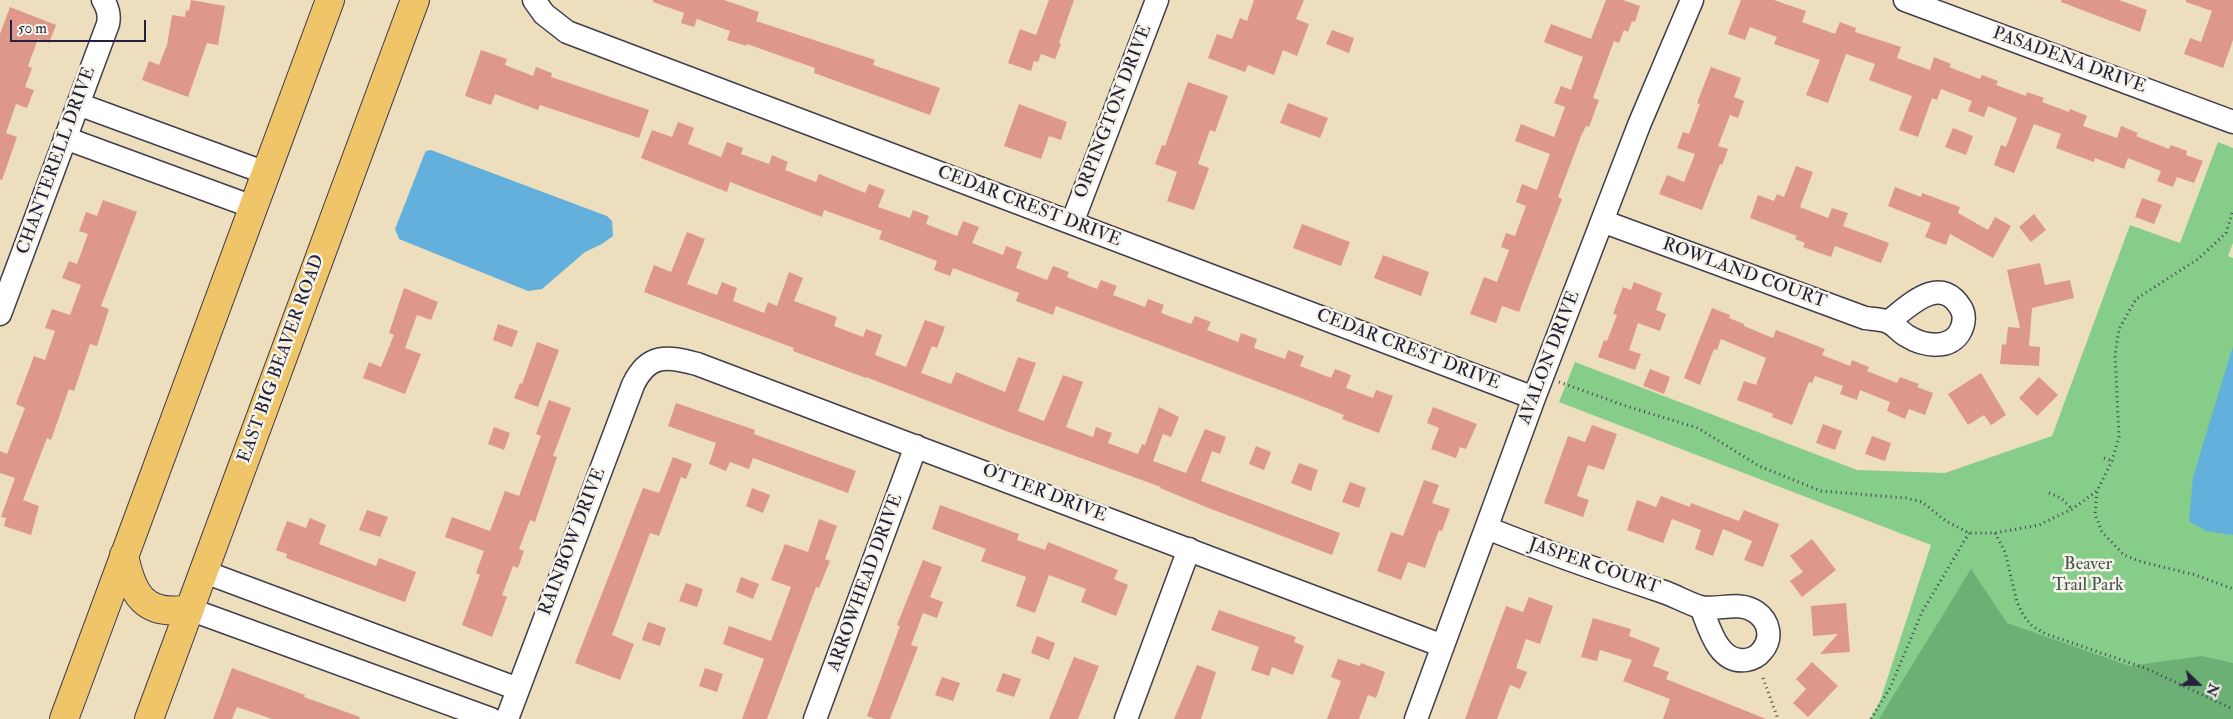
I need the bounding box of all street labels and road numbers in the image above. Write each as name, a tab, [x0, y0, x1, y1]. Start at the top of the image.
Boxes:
street label: ORPINGTON DRIVE	[1071, 22, 1157, 202]
street label: PASADENA DRIVE	[1989, 23, 2149, 99]
street label: CHANTERELL DRIVE	[13, 64, 101, 258]
street label: CEDAR CREST DRIVE	[934, 162, 1124, 252]
street label: ROWLAND COURT	[1659, 234, 1829, 314]
street label: EAST BIG BEAVER ROAD	[234, 252, 330, 466]
street label: AVALON DRIVE	[1515, 288, 1585, 428]
street label: CEDAR CREST DRIVE	[1313, 305, 1503, 395]
street label: OTTER DRIVE	[979, 460, 1109, 528]
street label: RAINBOW DRIVE	[535, 465, 611, 619]
street label: ARROWHEAD DRIVE	[824, 491, 908, 675]
street label: JASPER COURT	[1525, 534, 1663, 600]

